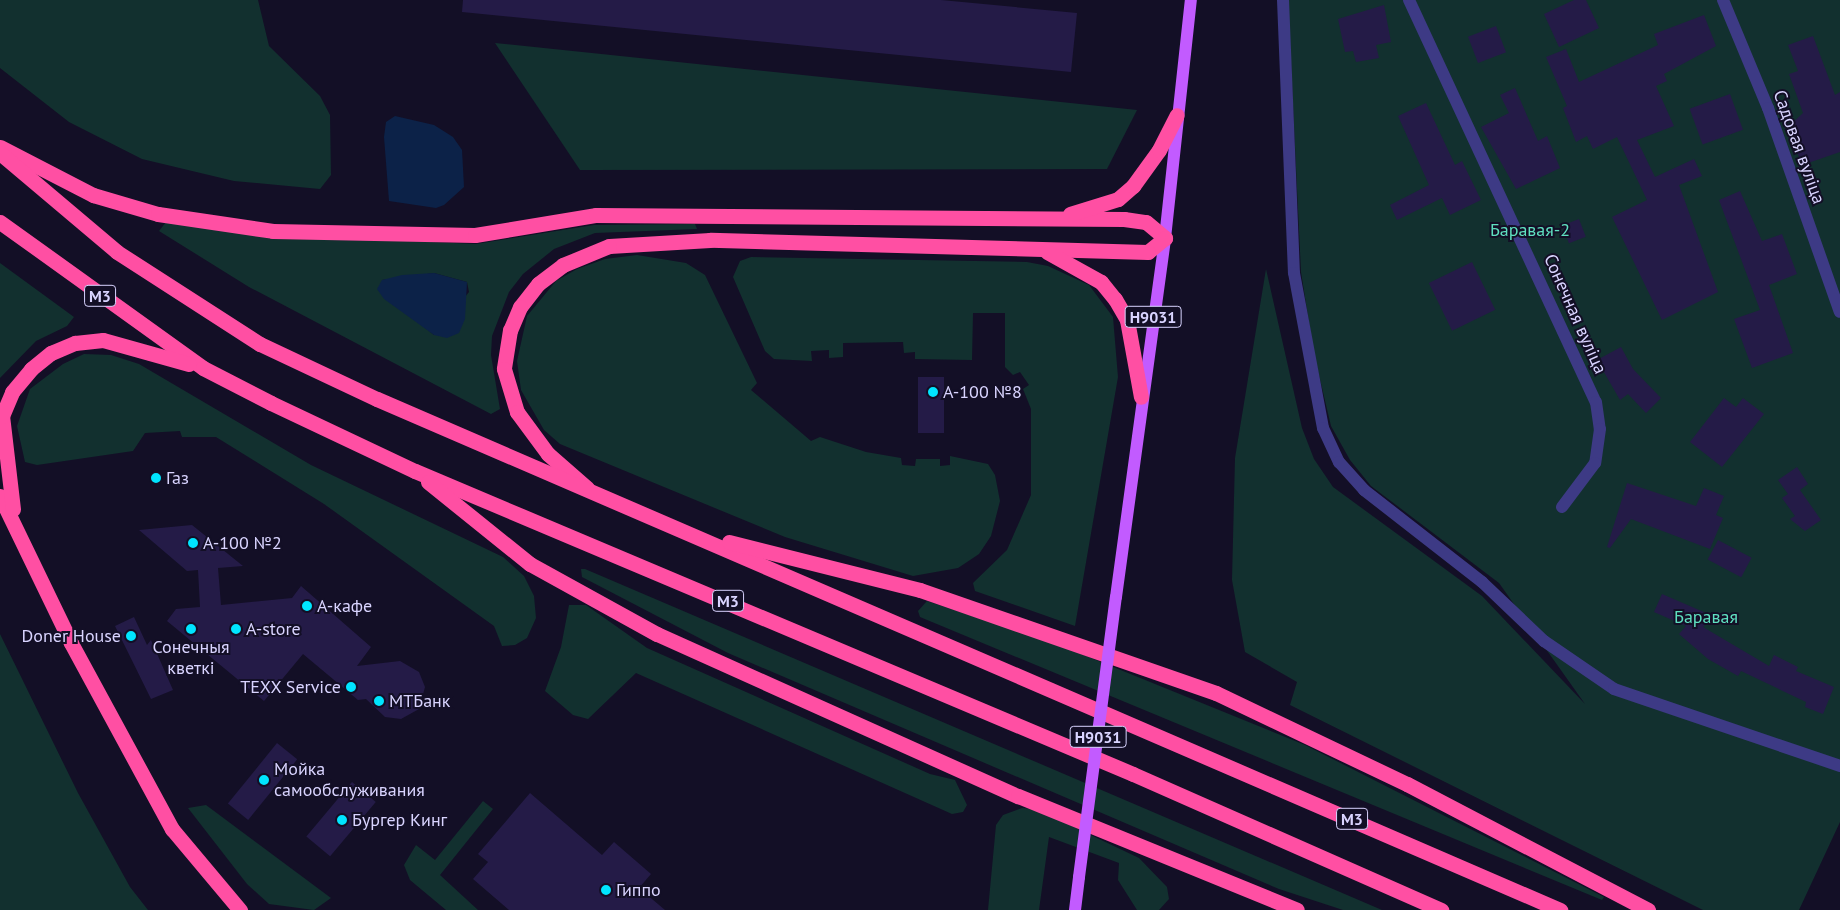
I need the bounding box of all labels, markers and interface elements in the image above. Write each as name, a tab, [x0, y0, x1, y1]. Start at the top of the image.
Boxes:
street label: Садовая вуліца	[1768, 87, 1830, 207]
park label: Баравая-2	[1490, 219, 1570, 241]
street label: Сонечная вуліца	[1539, 251, 1611, 377]
road number: М3	[84, 282, 116, 310]
road number: Н9031	[1124, 304, 1182, 330]
place label: А-100 №8	[943, 381, 1022, 403]
marker: А-100 №8	[927, 386, 939, 398]
place label: Газ	[166, 467, 189, 489]
marker: Газ	[150, 472, 162, 484]
place label: А-100 №2	[203, 532, 282, 554]
marker: А-100 №2	[187, 537, 199, 549]
road number: М3	[712, 588, 744, 614]
place label: А-кафе	[317, 595, 372, 617]
marker: А-кафе	[301, 600, 313, 612]
park label: Баравая	[1674, 606, 1738, 628]
place label: A-store	[246, 618, 301, 640]
marker: Сонечныя кветкі	[185, 623, 197, 635]
marker: A-store	[230, 623, 242, 635]
place label: Doner House	[21, 625, 121, 647]
marker: Doner House	[125, 630, 137, 642]
place label: Сонечныя кветкі	[152, 637, 230, 680]
place label: TEXX Service	[240, 676, 341, 698]
marker: TEXX Service	[345, 681, 357, 693]
place label: МТБанк	[389, 690, 450, 712]
marker: МТБанк	[373, 695, 385, 707]
road number: Н9031	[1069, 724, 1127, 750]
place label: Мойка самообслуживания	[274, 759, 425, 802]
marker: Мойка самообслуживания	[258, 774, 270, 786]
road number: М3	[1336, 806, 1368, 832]
place label: Бургер Кинг	[352, 809, 447, 831]
marker: Бургер Кинг	[336, 814, 348, 826]
place label: Гиппо	[616, 879, 661, 901]
marker: Гиппо	[600, 884, 612, 896]

